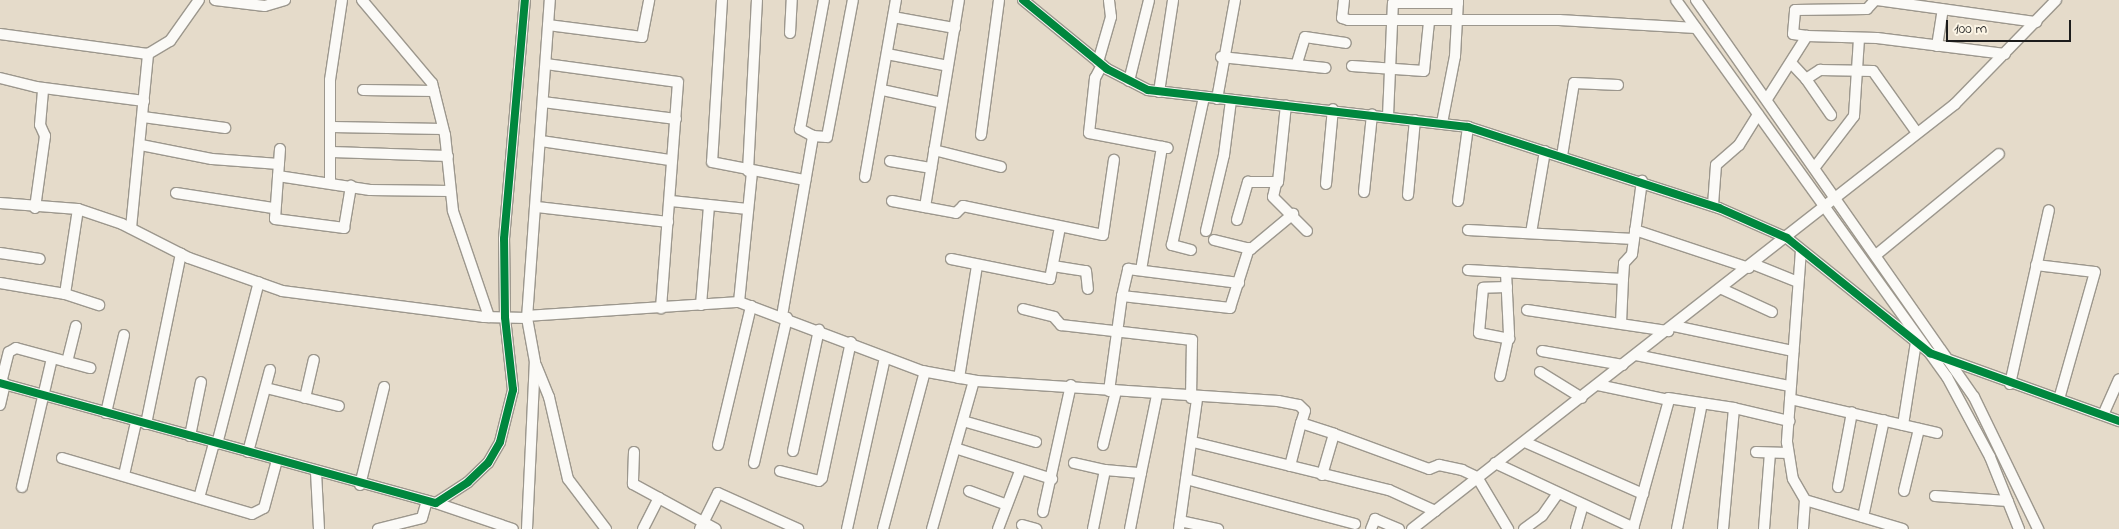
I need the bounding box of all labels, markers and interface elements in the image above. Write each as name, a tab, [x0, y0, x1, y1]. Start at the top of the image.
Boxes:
scale bar	[1949, 10, 2074, 42]
text: 100 m	[1954, 18, 1987, 40]

